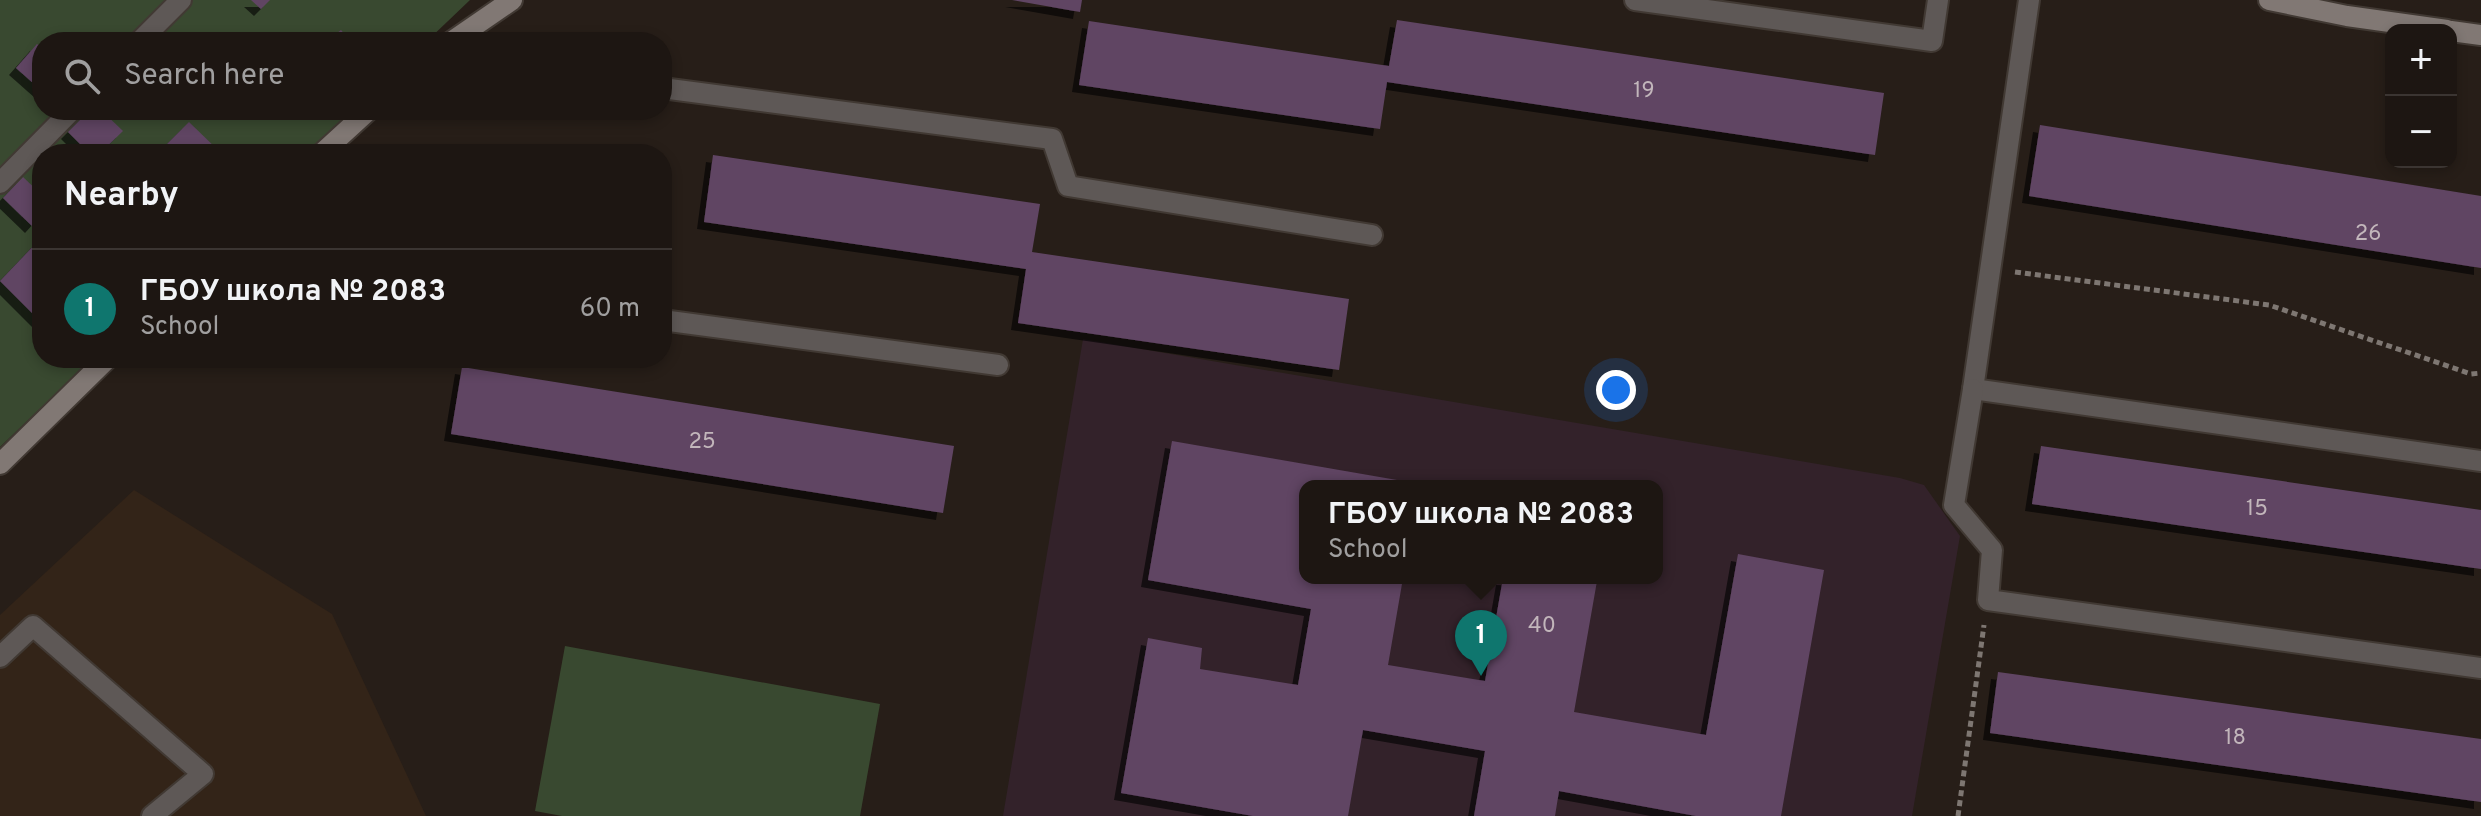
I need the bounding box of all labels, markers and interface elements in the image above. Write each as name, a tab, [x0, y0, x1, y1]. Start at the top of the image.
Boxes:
map controls	[2385, 24, 2457, 168]
button: +	[2385, 24, 2457, 96]
search box	[32, 32, 672, 120]
icon: search	[60, 54, 104, 98]
text: Search here	[124, 58, 284, 95]
house number: 19	[1633, 78, 1655, 105]
button: −	[2385, 96, 2457, 168]
text: Nearby	[64, 175, 179, 218]
house number: 26	[2355, 221, 2381, 248]
text: ГБОУ школа № 2083	[140, 274, 446, 311]
text: 1	[85, 293, 95, 326]
text: 60 m	[580, 293, 640, 326]
text: School	[140, 311, 219, 344]
your location	[1596, 370, 1636, 410]
house number: 25	[688, 429, 716, 456]
popup	[1299, 480, 1663, 584]
house number: 15	[2246, 496, 2268, 523]
text: ГБОУ школа № 2083	[1328, 497, 1634, 534]
text: School	[1328, 534, 1407, 567]
pin: 1	[1455, 610, 1507, 676]
house number: 40	[1528, 613, 1556, 640]
house number: 18	[2224, 725, 2246, 752]

